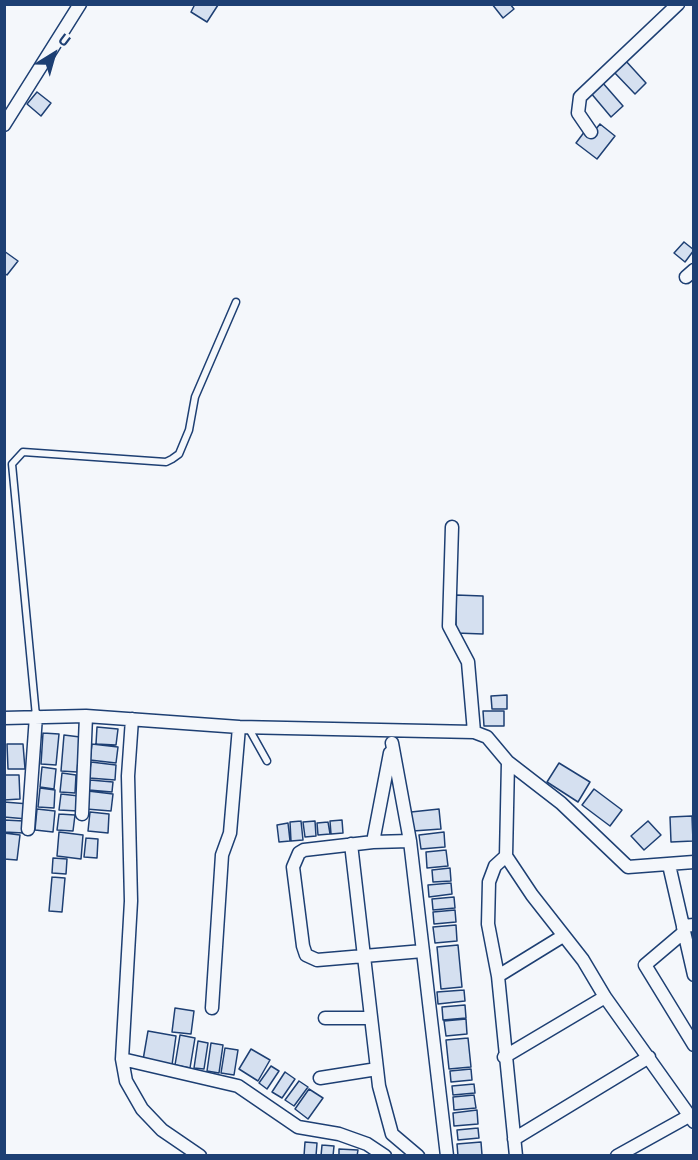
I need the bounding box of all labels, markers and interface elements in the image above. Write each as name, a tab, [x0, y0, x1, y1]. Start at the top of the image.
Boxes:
north arrow	[24, 24, 84, 84]
text: U	[53, 27, 76, 52]

